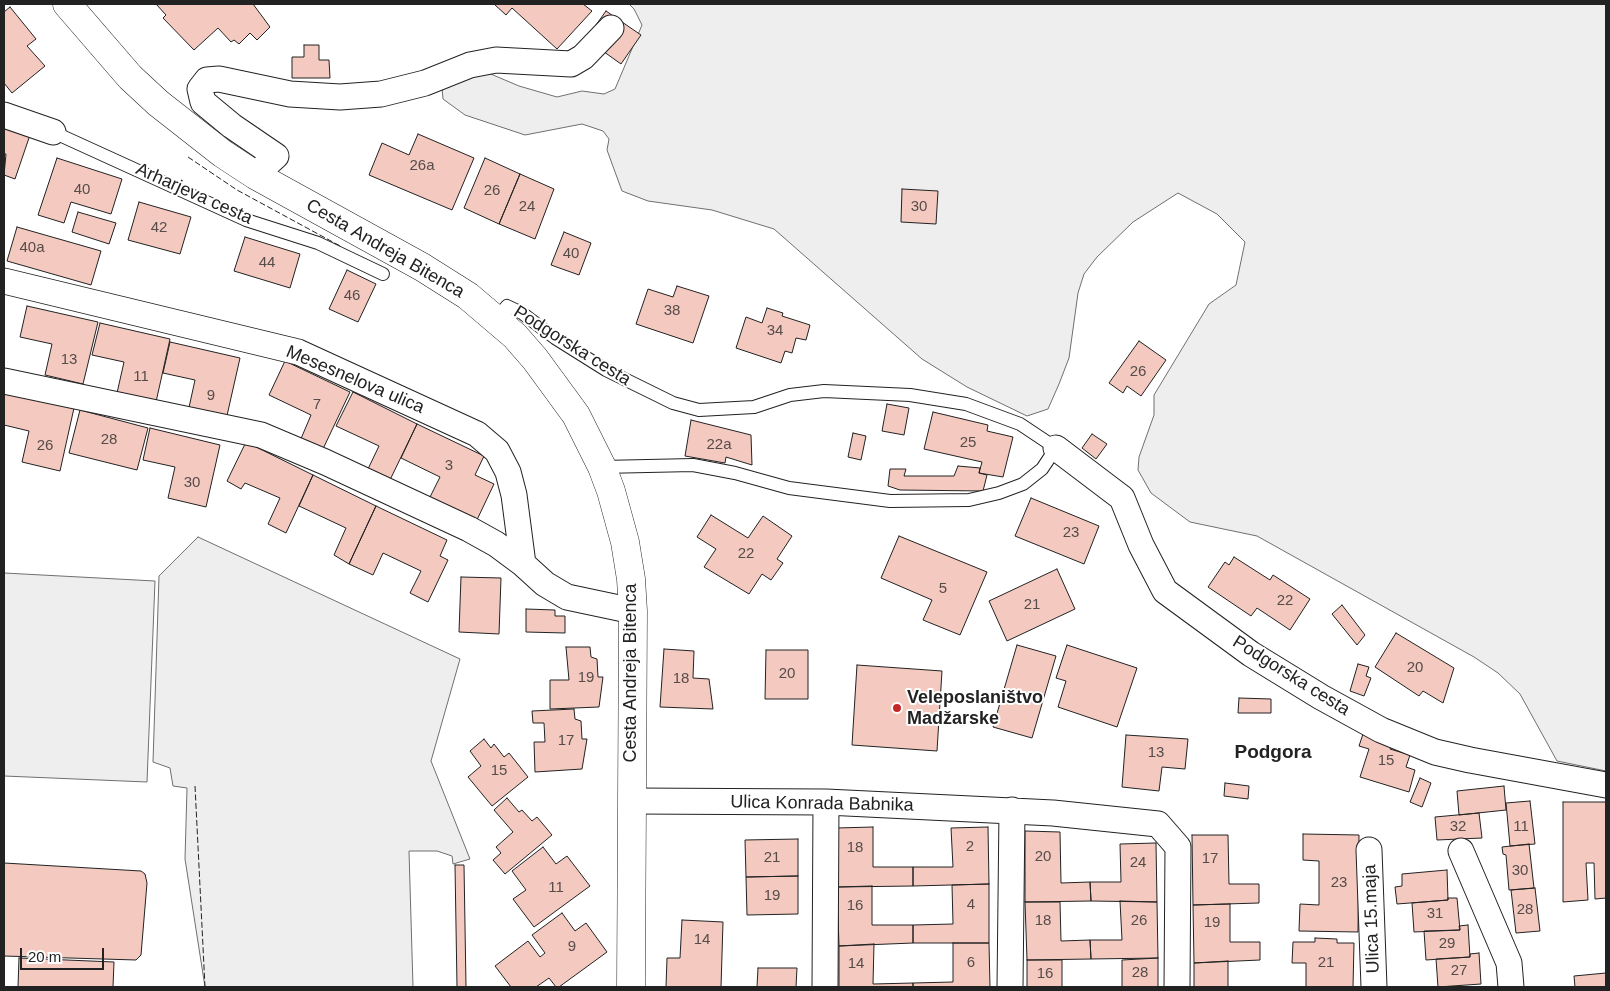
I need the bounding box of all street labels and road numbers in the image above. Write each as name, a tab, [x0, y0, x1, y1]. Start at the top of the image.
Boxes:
street label: Arharjeva cesta	[132, 159, 256, 229]
street label: Cesta Andreja Bitenca	[302, 195, 468, 303]
street label: Podgorska cesta	[509, 301, 635, 391]
street label: Mesesnelova ulica	[283, 341, 427, 419]
street label: Cesta Andreja Bitenca	[620, 583, 642, 763]
street label: Podgorska cesta	[1228, 631, 1354, 721]
street label: Ulica Konrada Babnika	[730, 792, 914, 816]
street label: Ulica 15.maja	[1359, 864, 1385, 974]

